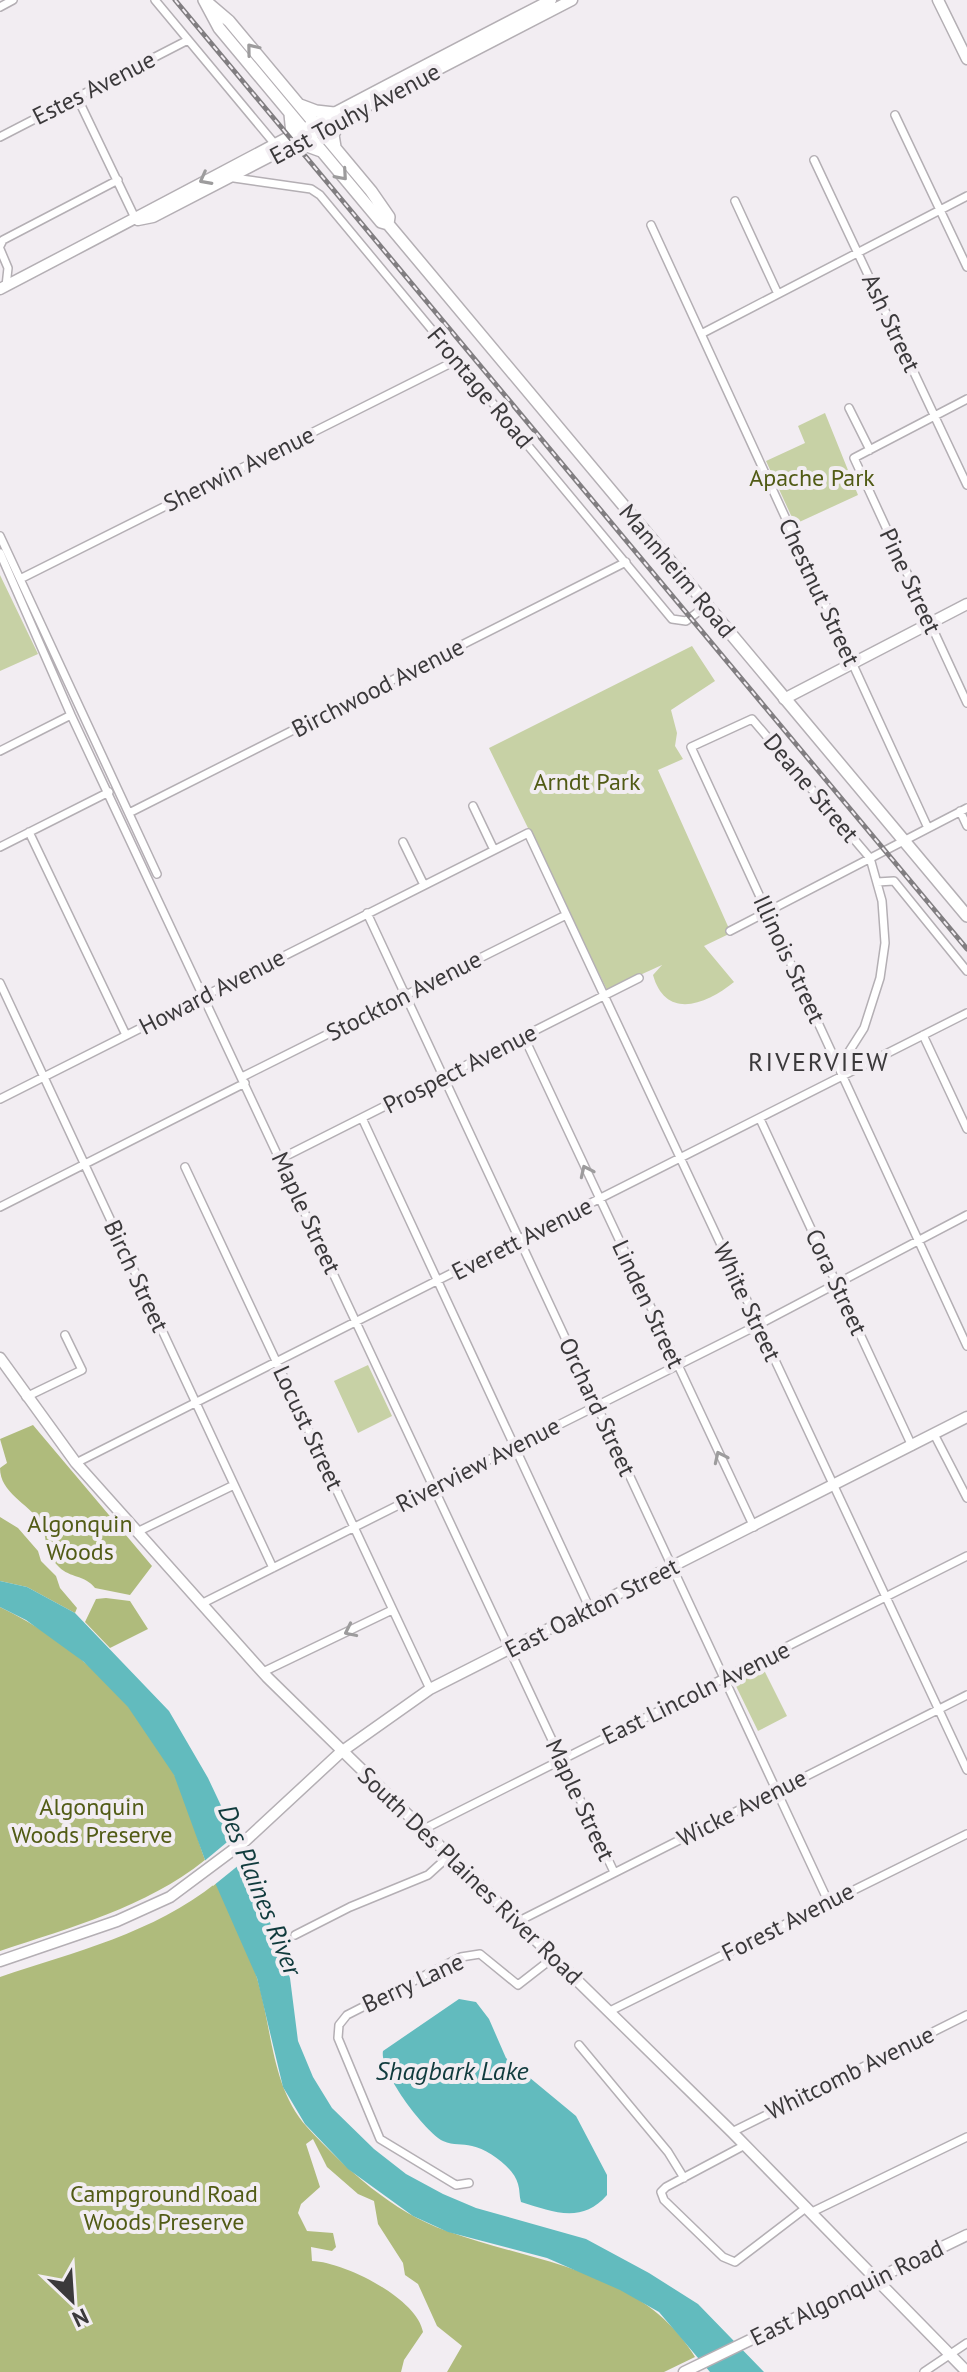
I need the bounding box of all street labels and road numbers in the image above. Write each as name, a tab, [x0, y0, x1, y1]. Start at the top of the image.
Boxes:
street label: Estes Avenue	[27, 43, 160, 132]
street label: East Touhy Avenue	[264, 56, 445, 172]
street label: Ash Street	[855, 269, 928, 377]
street label: Frontage Road	[421, 321, 540, 455]
street label: Sherwin Avenue	[158, 419, 319, 518]
street label: Mannheim Road	[612, 497, 742, 644]
street label: Chestnut Street	[772, 513, 867, 670]
street label: Pine Street	[873, 523, 948, 638]
street label: Birchwood Avenue	[286, 631, 469, 744]
street label: Deane Street	[757, 727, 866, 849]
street label: Illinois Street	[746, 890, 833, 1028]
street label: Howard Avenue	[133, 941, 290, 1042]
street label: Stockton Avenue	[321, 943, 487, 1048]
street label: Prospect Avenue	[378, 1017, 542, 1121]
street label: Maple Street	[265, 1147, 348, 1279]
street label: Everett Avenue	[446, 1190, 597, 1287]
street label: Birch Street	[97, 1215, 176, 1337]
street label: Cora Street	[798, 1224, 874, 1340]
street label: Linden Street	[605, 1235, 692, 1373]
street label: White Street	[707, 1238, 788, 1366]
street label: Orchard Street	[552, 1333, 643, 1481]
street label: Locust Street	[266, 1361, 351, 1495]
street label: Riverview Avenue	[391, 1410, 565, 1519]
street label: East Oakton Street	[500, 1550, 684, 1665]
street label: East Lincoln Avenue	[597, 1634, 795, 1751]
street label: Maple Street	[539, 1734, 622, 1866]
street label: South Des Plaines River Road	[351, 1760, 589, 1991]
street label: Wicke Avenue	[672, 1762, 812, 1853]
street label: Forest Avenue	[716, 1875, 859, 1968]
street label: Berry Lane	[357, 1946, 468, 2020]
street label: Whitcomb Avenue	[761, 2018, 939, 2127]
street label: East Algonquin Road	[745, 2232, 948, 2353]

